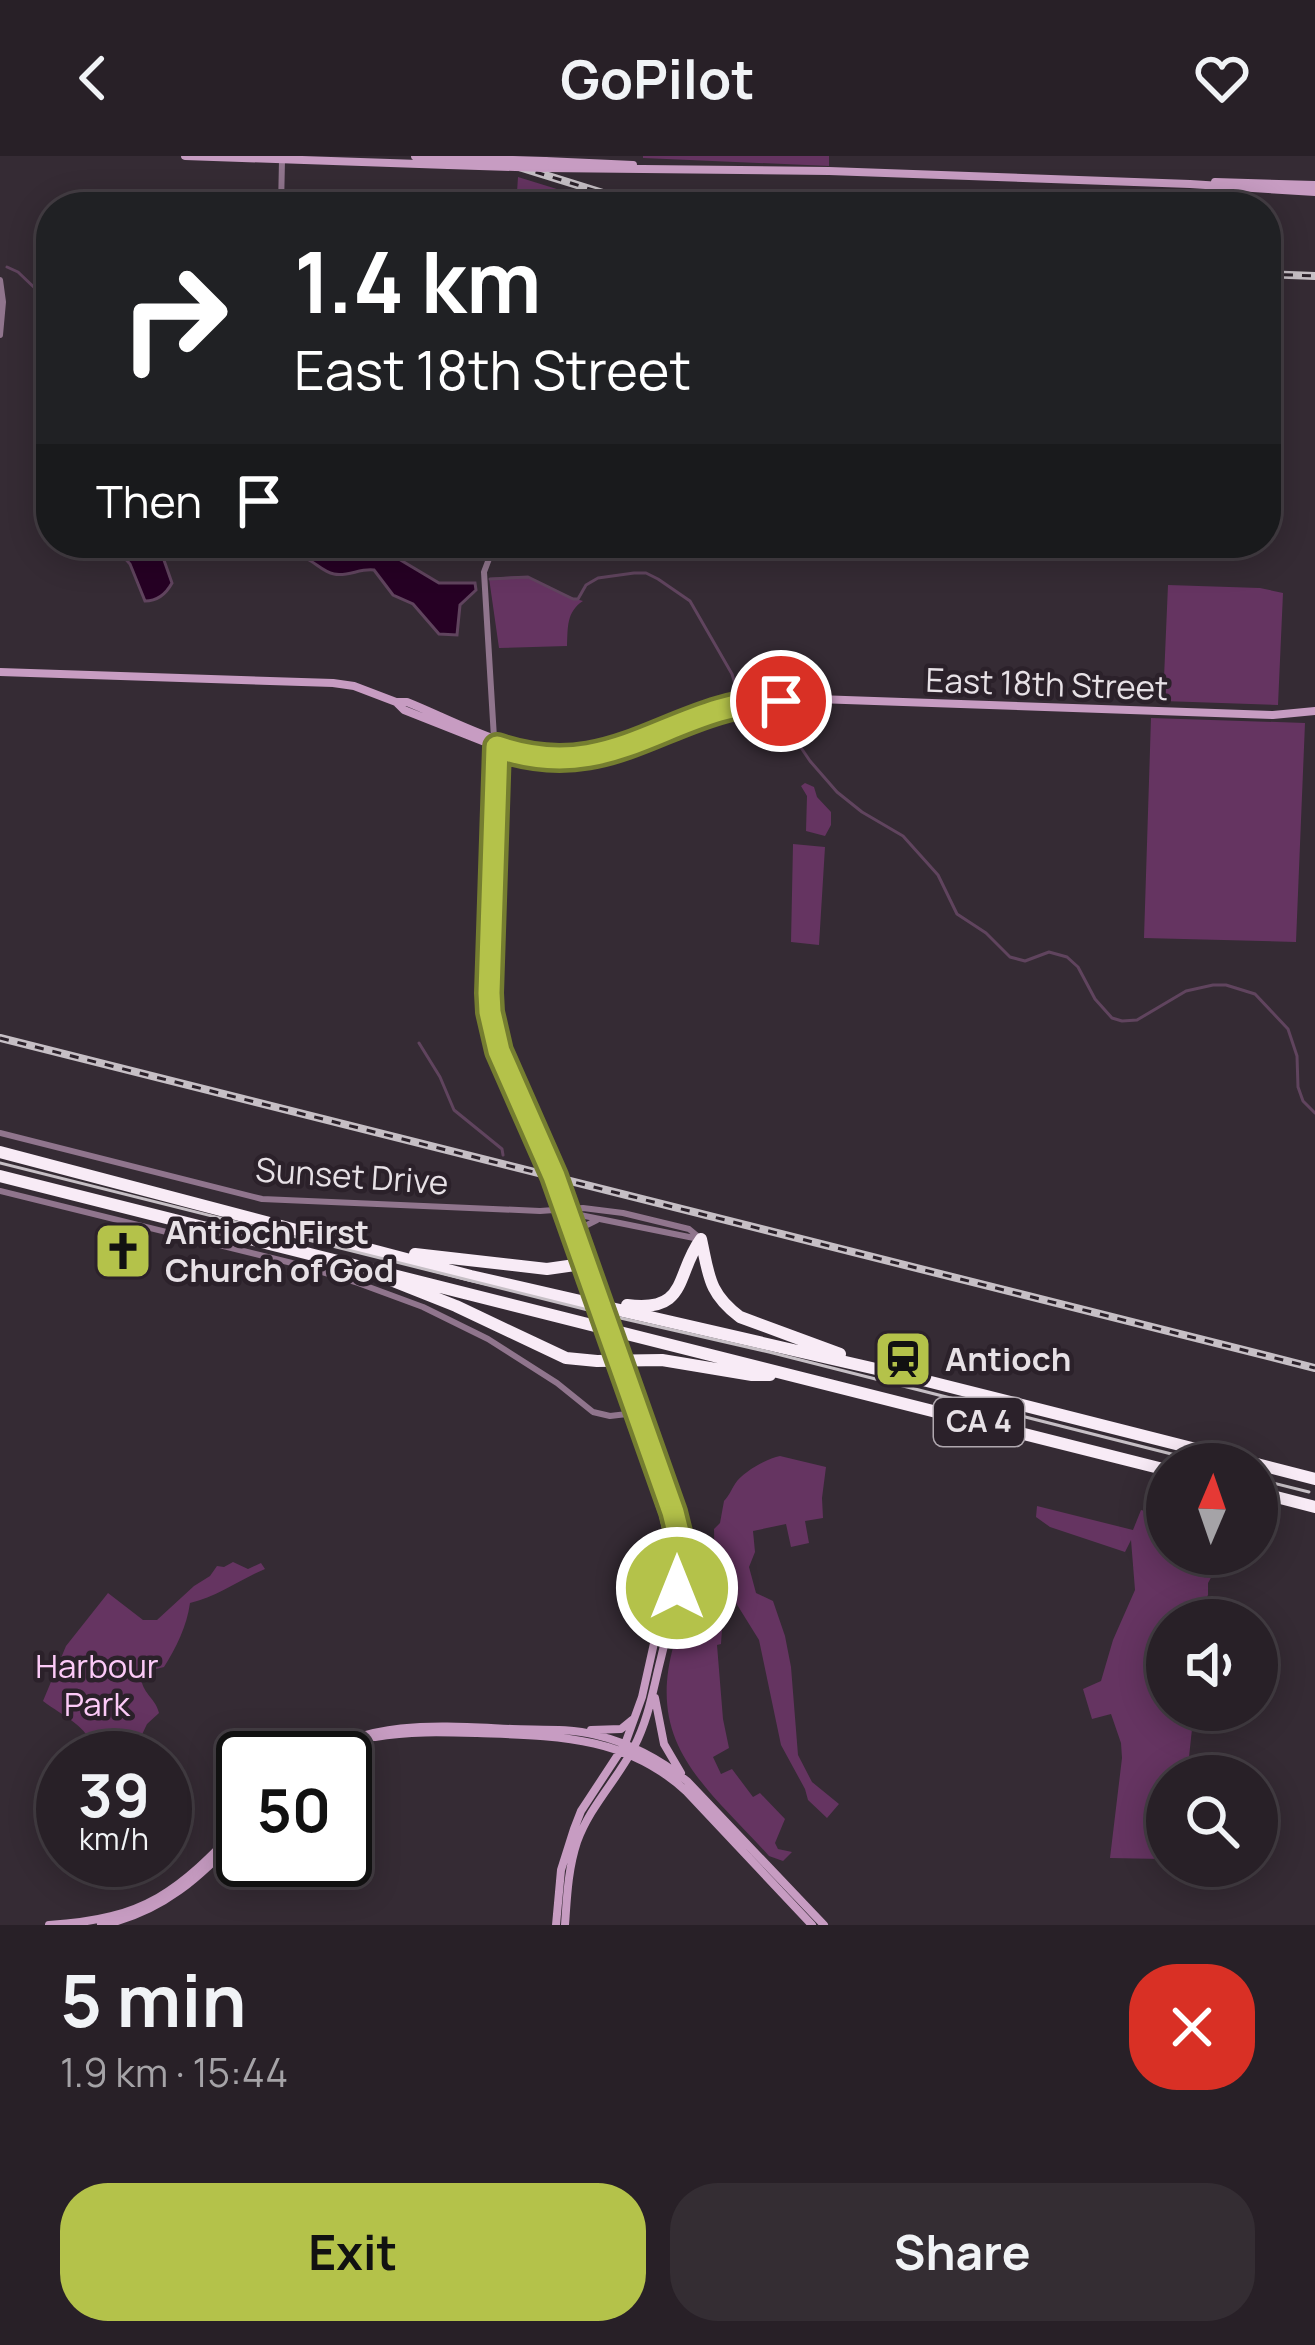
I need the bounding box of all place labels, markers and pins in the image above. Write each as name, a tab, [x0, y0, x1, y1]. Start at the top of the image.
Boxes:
pin	[730, 650, 832, 752]
place label: Antioch First Church of God	[165, 1209, 394, 1292]
church icon: Antioch First Church of God	[92, 1220, 154, 1282]
station icon: Antioch	[872, 1328, 934, 1390]
place label: Antioch	[945, 1336, 1071, 1381]

